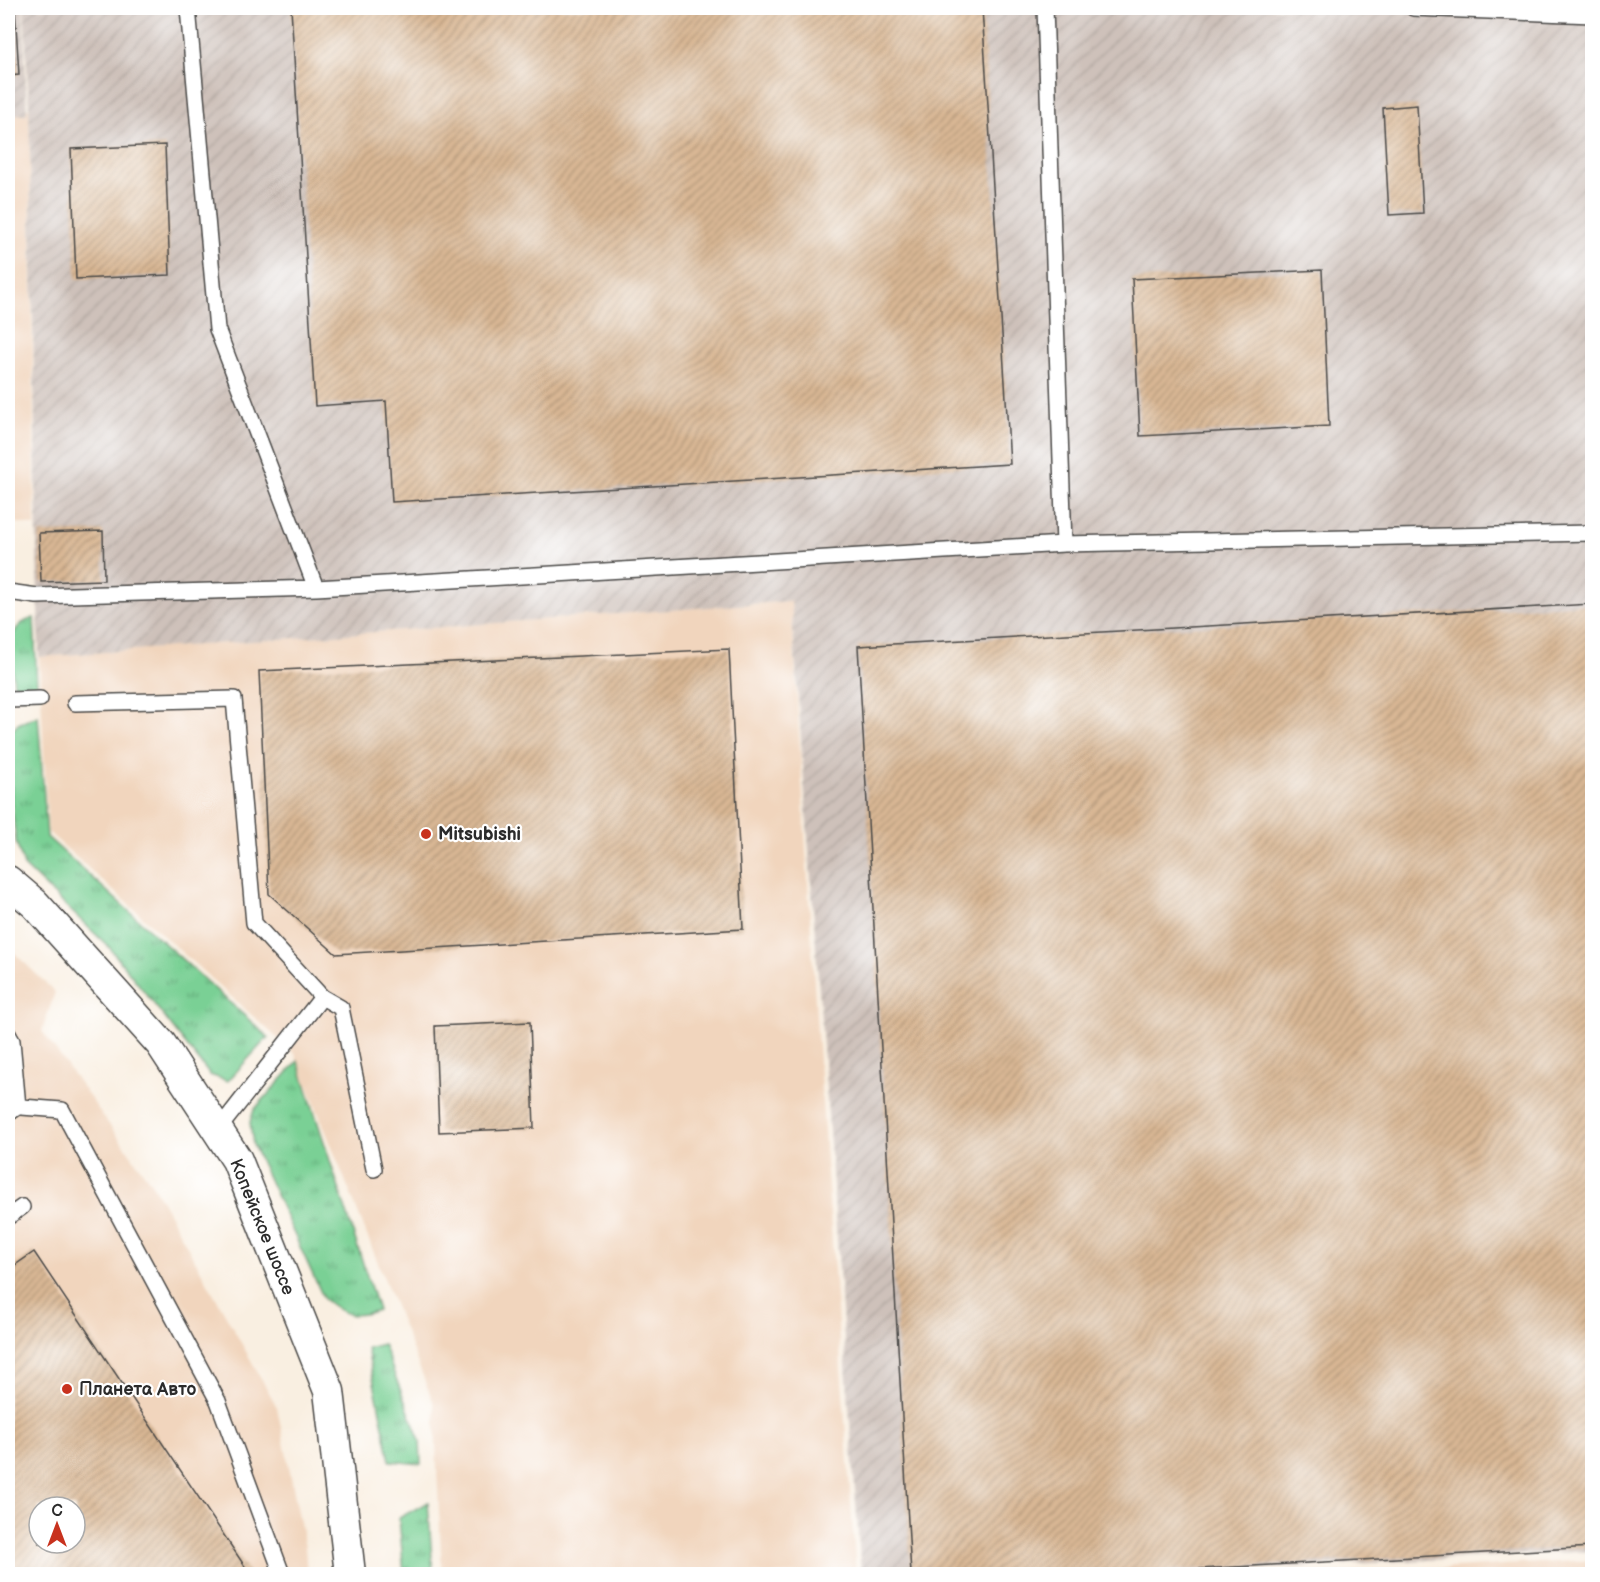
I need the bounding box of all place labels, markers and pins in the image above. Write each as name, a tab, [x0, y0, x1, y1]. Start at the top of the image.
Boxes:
place label: Mitsubishi	[438, 824, 521, 845]
marker: Mitsubishi	[419, 827, 433, 841]
place label: Планета Авто	[79, 1379, 196, 1400]
marker: Планета Авто	[60, 1382, 74, 1396]

